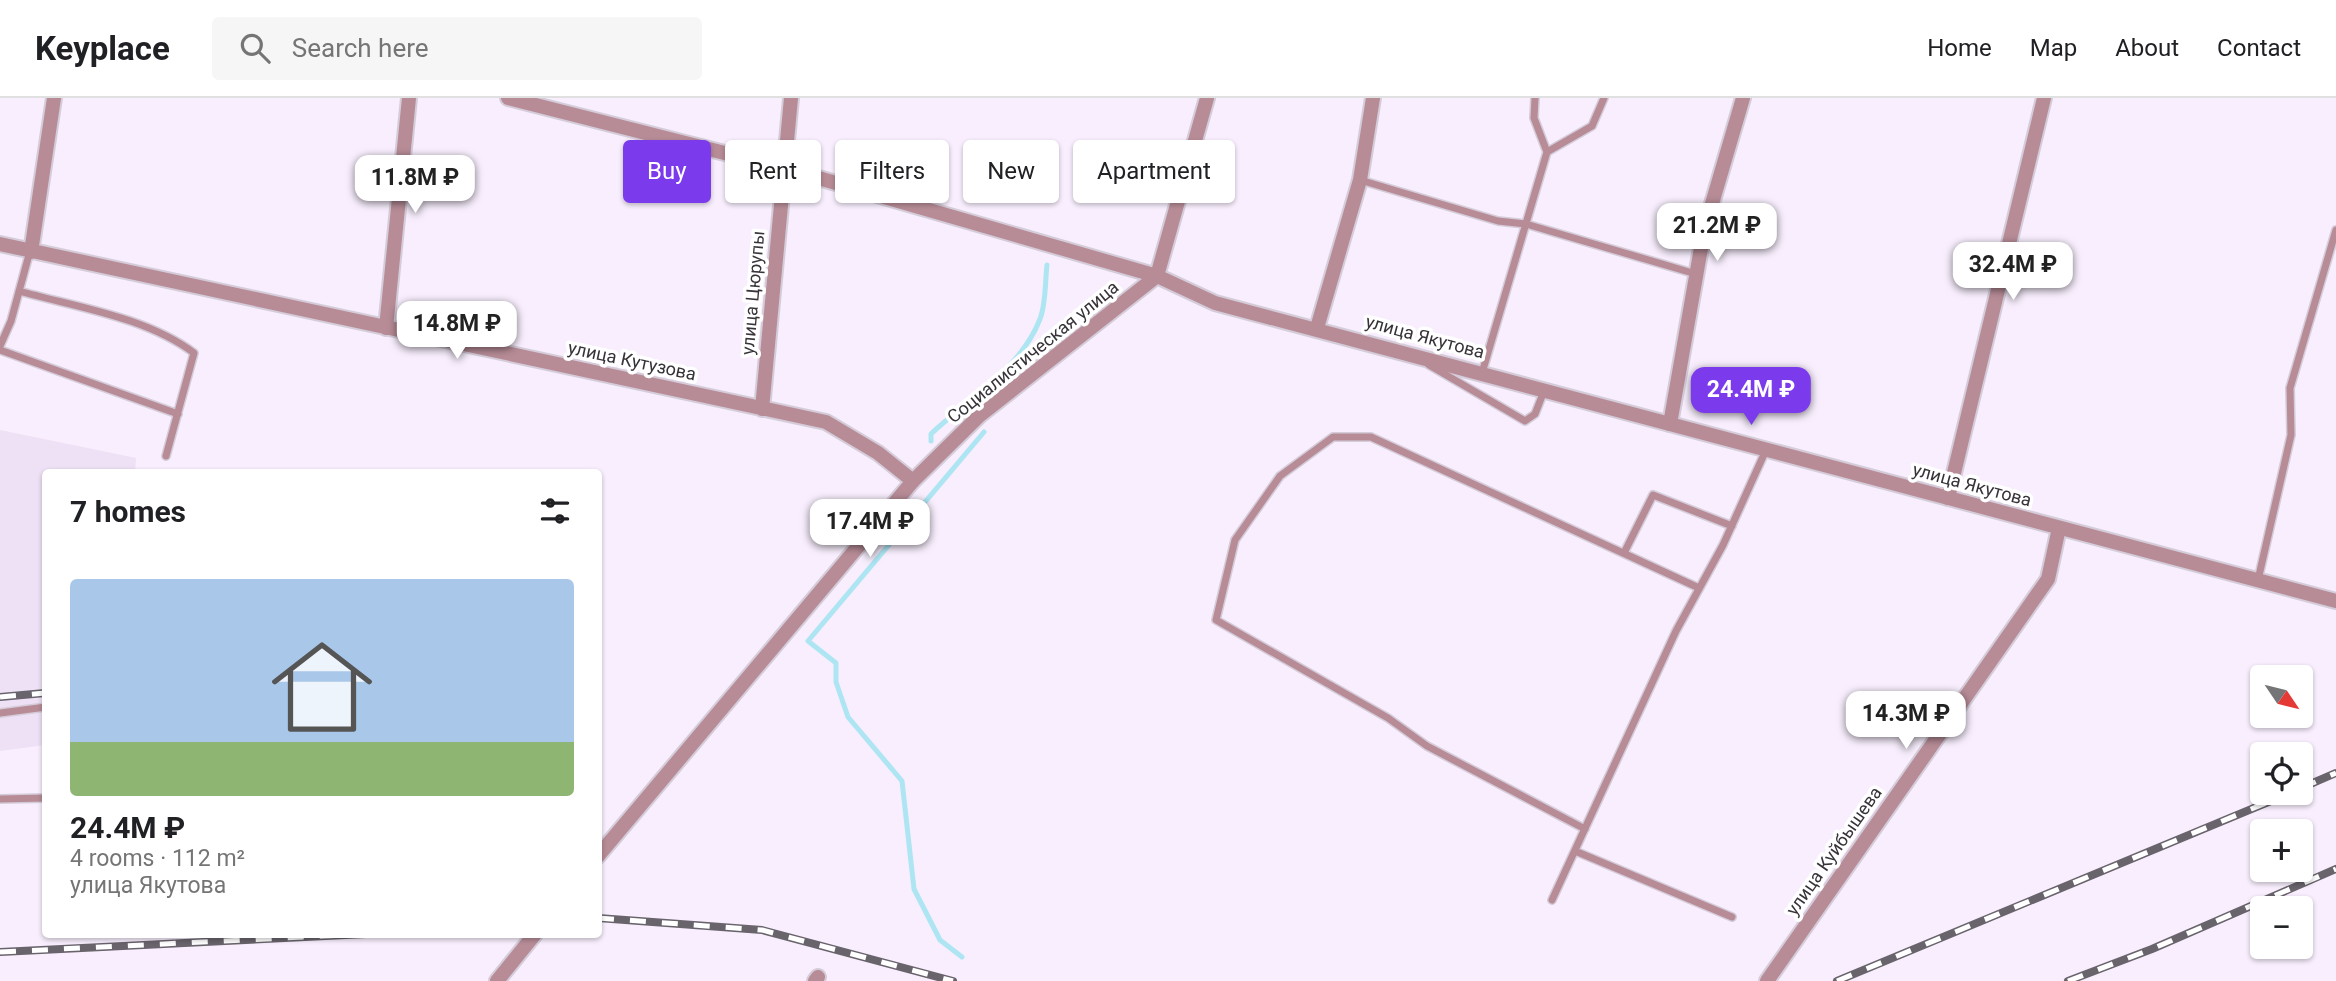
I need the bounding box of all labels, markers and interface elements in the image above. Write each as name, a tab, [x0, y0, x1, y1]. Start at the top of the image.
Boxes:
search box	[212, 17, 702, 80]
text: Keyplace	[35, 29, 170, 68]
icon: search	[236, 29, 274, 67]
text: Search here	[292, 33, 429, 63]
text: Home	[1927, 34, 1992, 62]
text: Map	[2030, 34, 2077, 62]
text: About	[2115, 34, 2179, 62]
text: Contact	[2217, 34, 2301, 62]
chip: Buy	[623, 140, 711, 203]
chip: Rent	[725, 140, 821, 203]
chip: Filters	[835, 140, 949, 203]
chip: New	[963, 140, 1059, 203]
chip: Apartment	[1073, 140, 1235, 203]
pin: 11.8M ₽	[350, 156, 480, 215]
text: 11.8M ₽	[371, 164, 459, 191]
pin: 21.2M ₽	[1652, 204, 1782, 263]
text: 21.2M ₽	[1673, 212, 1761, 239]
street label: улица Цюрупы	[737, 230, 768, 356]
pin: 32.4M ₽	[1948, 242, 2078, 302]
text: 32.4M ₽	[1969, 251, 2057, 278]
street label: Социалистическая улица	[943, 276, 1123, 427]
pin: 14.8M ₽	[392, 302, 522, 361]
text: 14.8M ₽	[413, 310, 501, 337]
street label: улица Якутова	[1363, 311, 1487, 362]
street label: улица Кутузова	[566, 337, 698, 384]
pin: 24.4M ₽	[1686, 368, 1816, 427]
text: 24.4M ₽	[1707, 376, 1795, 403]
street label: улица Якутова	[1910, 459, 2034, 510]
icon: filters	[536, 492, 574, 530]
text: 7 homes	[70, 494, 186, 529]
pin: 17.4M ₽	[805, 500, 935, 559]
text: 17.4M ₽	[826, 508, 914, 535]
icon: home	[259, 624, 385, 750]
north arrow	[2250, 665, 2314, 728]
map controls	[2250, 665, 2313, 959]
pin: 14.3M ₽	[1841, 692, 1971, 751]
text: 14.3M ₽	[1862, 700, 1950, 727]
button: locate	[2250, 742, 2313, 805]
street label: улица Куйбышева	[1781, 782, 1886, 919]
text: 24.4M ₽	[70, 810, 185, 845]
button: +	[2250, 819, 2313, 882]
text: 4 rooms · 112 m²	[70, 845, 245, 872]
text: улица Якутова	[70, 872, 226, 899]
button: −	[2250, 896, 2313, 959]

